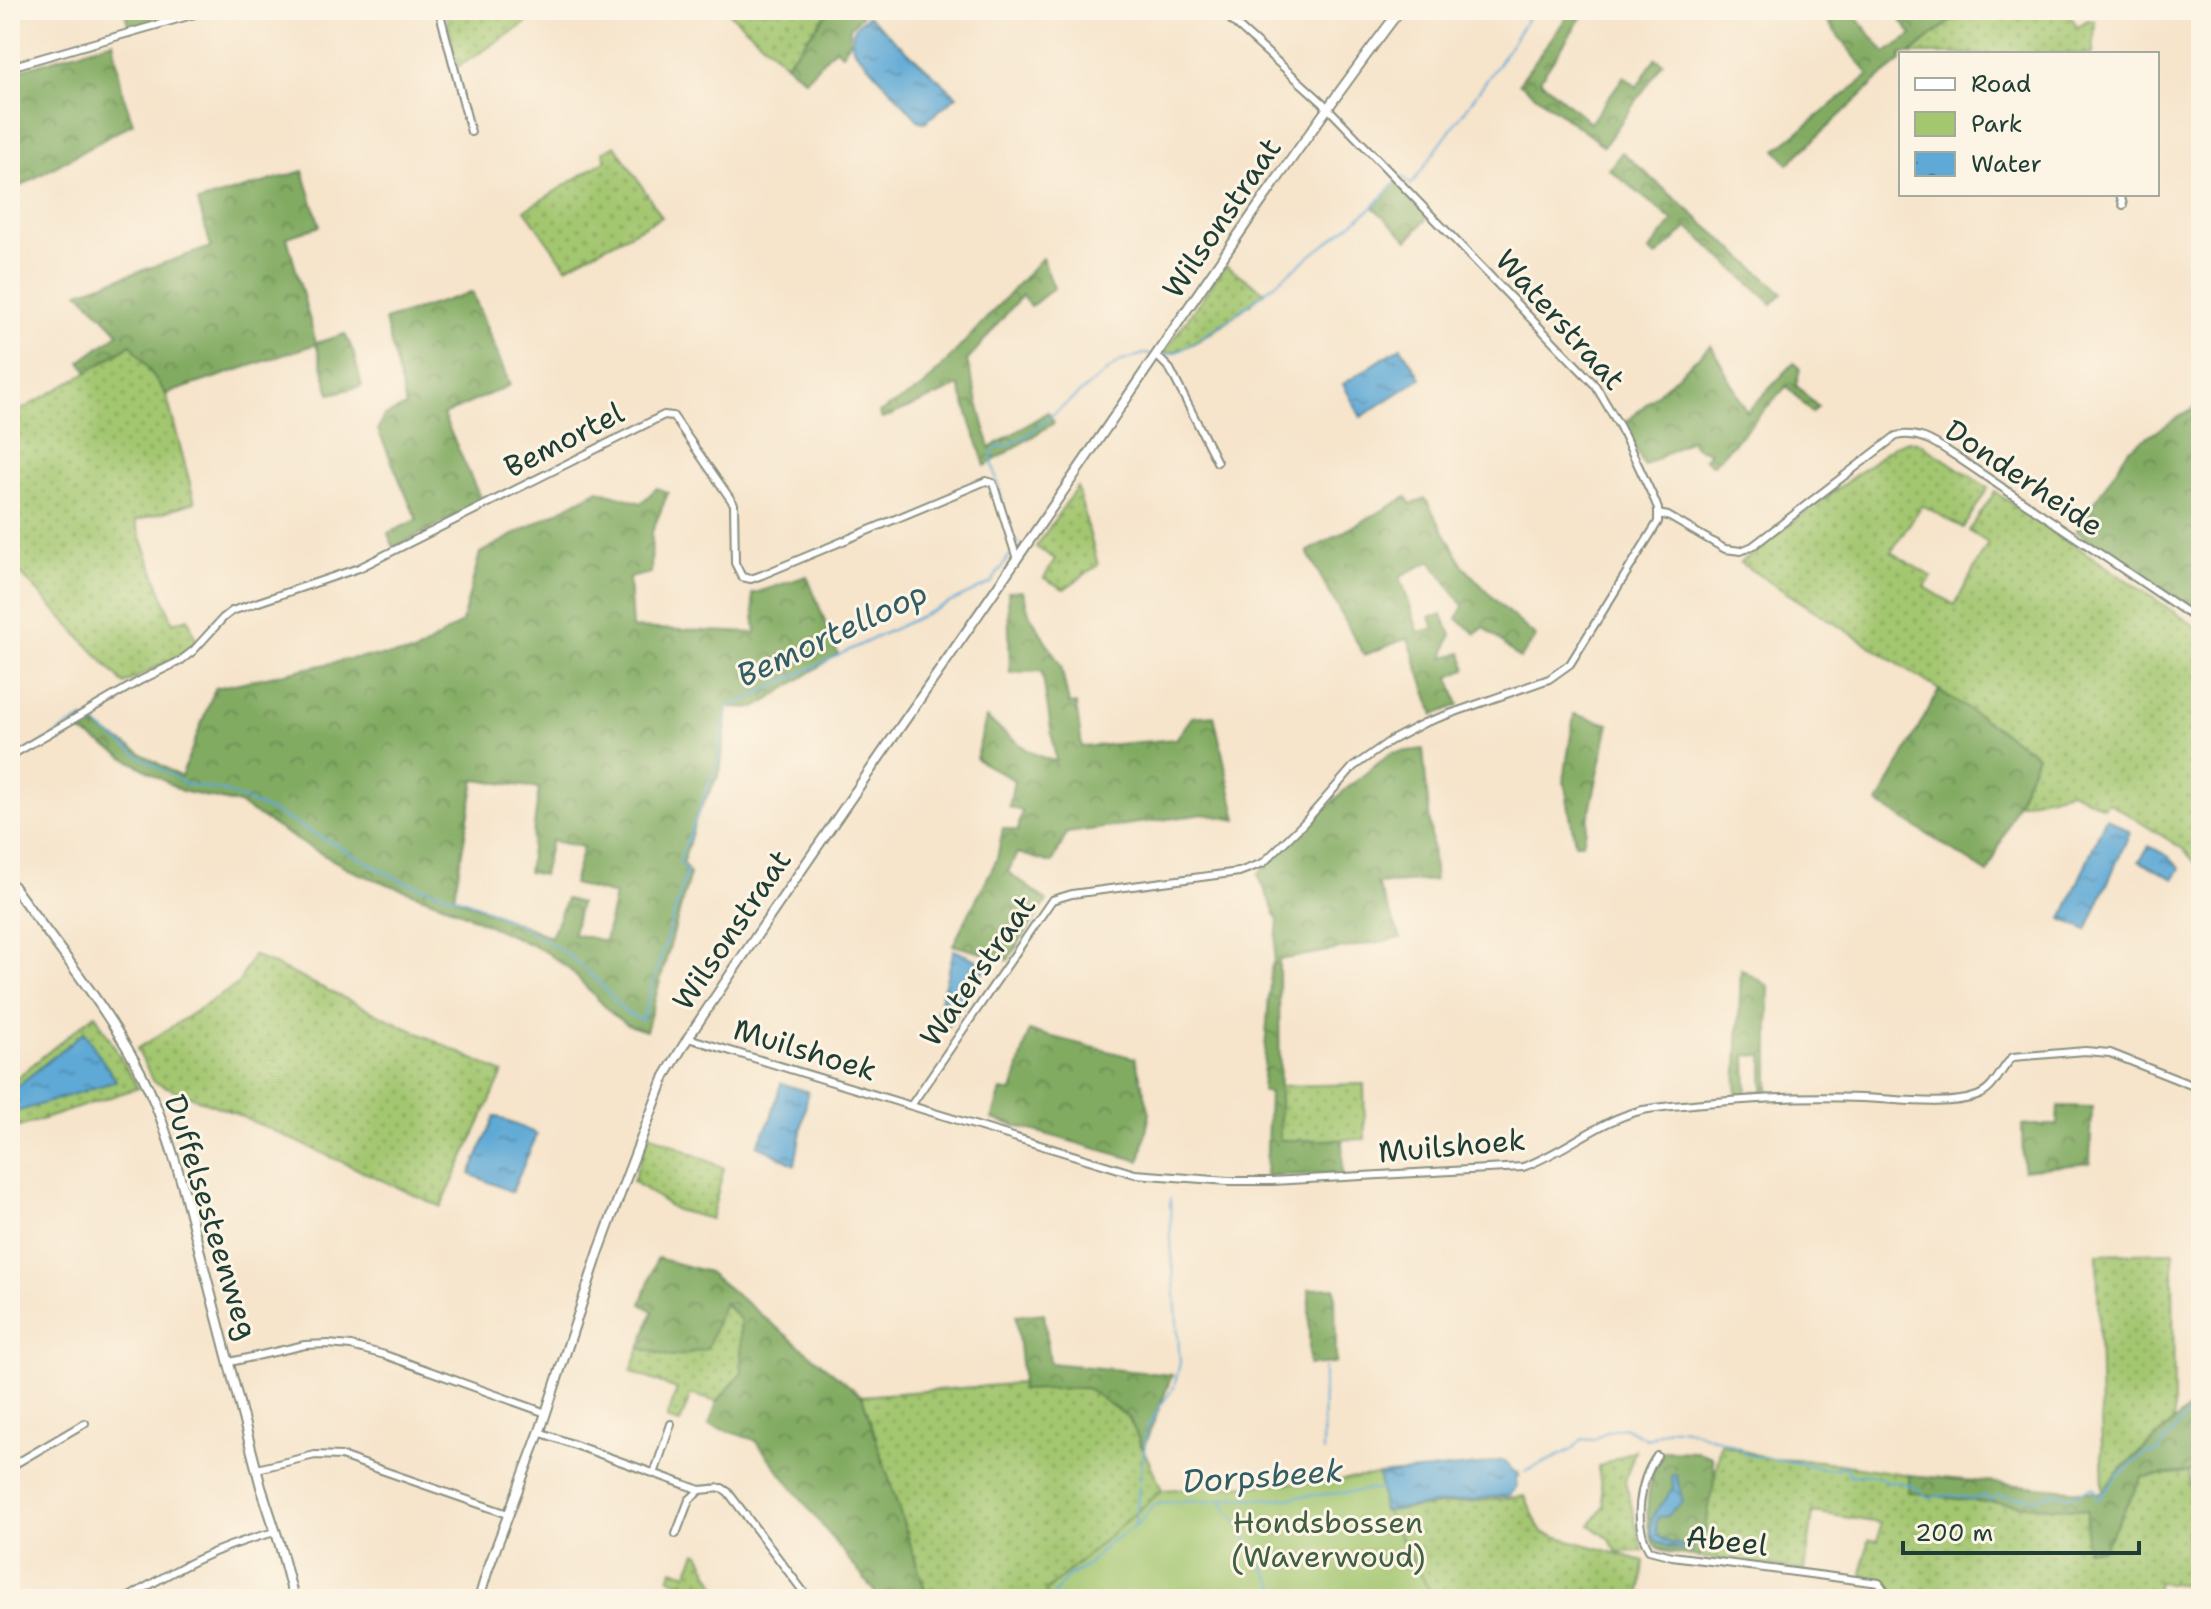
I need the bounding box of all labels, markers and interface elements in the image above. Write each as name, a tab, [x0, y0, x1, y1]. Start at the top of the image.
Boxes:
legend	[1899, 52, 2159, 196]
text: Road	[1971, 68, 2031, 100]
text: Park	[1971, 108, 2023, 140]
street label: Wilsonstraat	[1153, 129, 1291, 306]
text: Water	[1971, 148, 2042, 180]
street label: Waterstraat	[1486, 240, 1635, 399]
street label: Bemortel	[497, 392, 631, 487]
street label: Donderheide	[1937, 409, 2112, 546]
water label: Bemortelloop	[729, 571, 934, 697]
street label: Wilsonstraat	[663, 841, 801, 1018]
street label: Waterstraat	[910, 887, 1045, 1055]
street label: Muilshoek	[729, 1008, 882, 1091]
street label: Duffelsesteenweg	[155, 1090, 268, 1344]
street label: Muilshoek	[1377, 1119, 1527, 1172]
water label: Dorpsbeek	[1181, 1448, 1345, 1503]
park label: Hondsbossen (Waverwoud)	[1230, 1502, 1426, 1577]
scale bar	[1903, 1505, 2139, 1555]
street label: Abeel	[1684, 1515, 1770, 1566]
text: 200 m	[1915, 1517, 1993, 1549]

